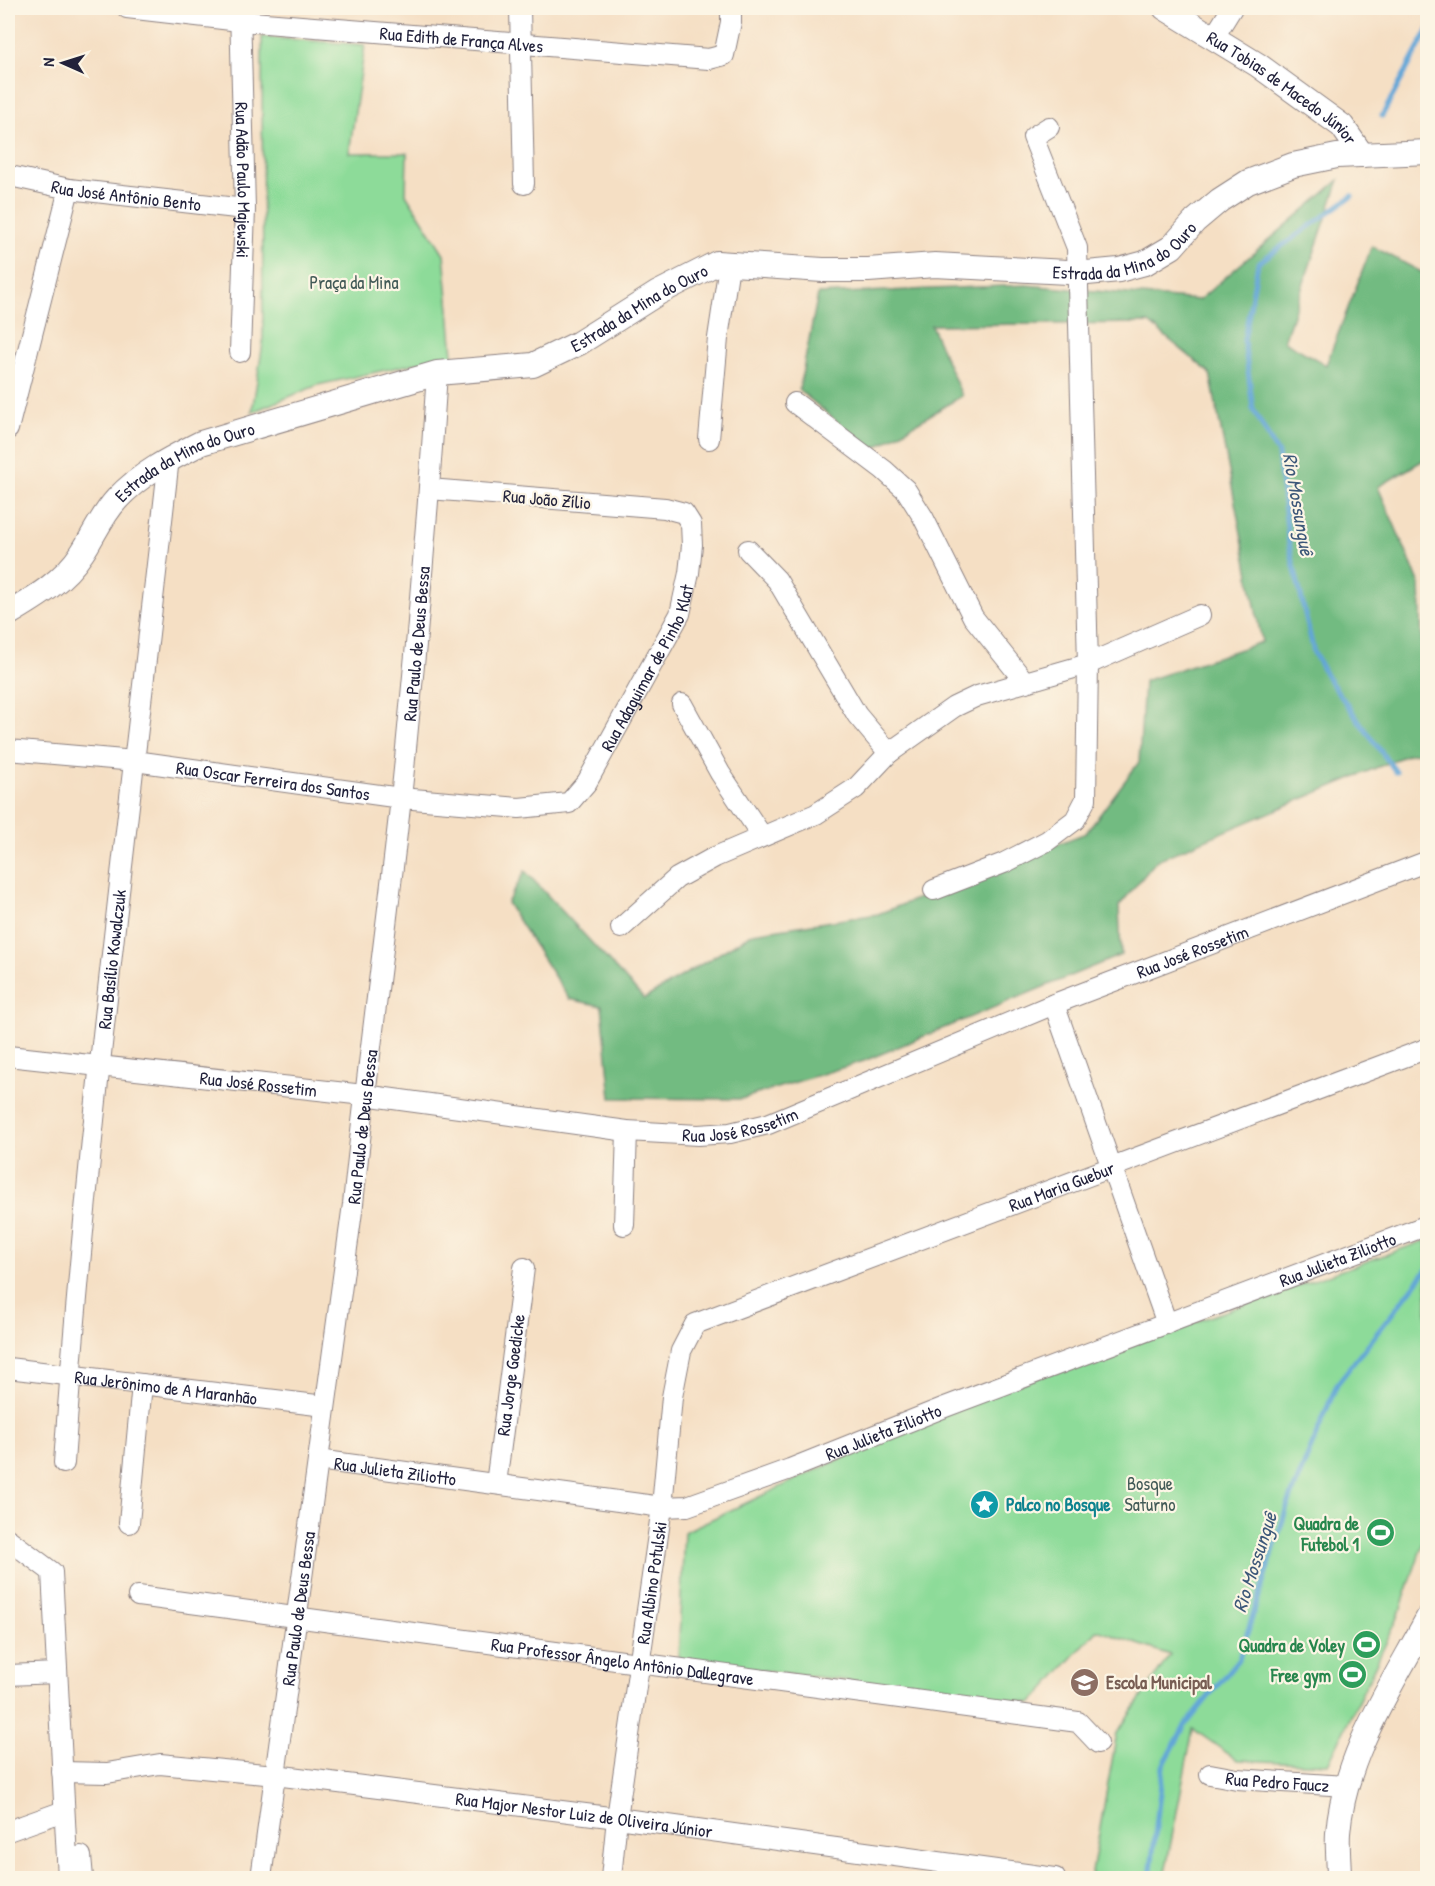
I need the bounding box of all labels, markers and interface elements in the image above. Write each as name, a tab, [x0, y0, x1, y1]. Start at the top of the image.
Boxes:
street label: Rua Edith de França Alves	[379, 20, 544, 58]
street label: Rua Tobias de Macedo Júnior	[1202, 24, 1363, 149]
north arrow	[33, 33, 93, 93]
text: N	[37, 57, 59, 67]
street label: Rua Adão Paulo Majewski	[230, 102, 258, 258]
street label: Rua José Antônio Bento	[49, 173, 202, 216]
street label: Estrada da Mina do Ouro	[1052, 216, 1202, 286]
street label: Estrada da Mina do Ouro	[566, 257, 712, 358]
park label: Praça da Mina	[310, 270, 398, 295]
street label: Estrada da Mina do Ouro	[109, 415, 257, 507]
water label: Rio Mossunguê	[1276, 451, 1322, 559]
street label: Rua João Zílio	[502, 483, 592, 515]
street label: Rua Paulo de Deus Bessa	[396, 565, 435, 722]
street label: Rua Adaguimar de Pinho Klat	[594, 581, 699, 755]
street label: Rua Oscar Ferreira dos Santos	[175, 754, 372, 806]
street label: Rua Basílio Kowalczuk	[91, 888, 132, 1030]
street label: Rua José Rossetim	[1133, 918, 1252, 984]
street label: Rua Paulo de Deus Bessa	[341, 1048, 383, 1205]
street label: Rua José Rossetim	[199, 1065, 318, 1102]
street label: Rua José Rossetim	[682, 1100, 801, 1147]
street label: Rua Maria Guebur	[1005, 1155, 1118, 1217]
street label: Rua Julieta Ziliotto	[1276, 1226, 1399, 1292]
street label: Rua Jorge Goedicke	[490, 1313, 530, 1437]
street label: Rua Jerônimo de A Maranhão	[73, 1364, 258, 1410]
street label: Rua Julieta Ziliotto	[821, 1397, 945, 1466]
street label: Rua Julieta Ziliotto	[333, 1450, 458, 1491]
park label: Bosque Saturno	[1124, 1471, 1176, 1517]
place icon: Palco no Bosque	[969, 1488, 1001, 1520]
place label: Palco no Bosque	[1006, 1492, 1111, 1518]
water label: Rio Mossunguê	[1225, 1507, 1284, 1616]
place label: Quadra de Futebol 1	[1294, 1511, 1360, 1557]
sports icon: Quadra de Futebol 1	[1364, 1517, 1396, 1549]
street label: Rua Albino Potulski	[630, 1520, 672, 1646]
street label: Rua Paulo de Deus Bessa	[275, 1530, 321, 1687]
sports icon: Quadra de Voley	[1350, 1629, 1382, 1661]
street label: Rua Professor Ângelo Antônio Dallegrave	[490, 1631, 755, 1691]
place label: Quadra de Voley	[1239, 1633, 1345, 1659]
sports icon: Free gym	[1336, 1659, 1368, 1691]
place label: Free gym	[1270, 1663, 1331, 1689]
school or university icon: Escola Municipal	[1069, 1666, 1101, 1698]
place label: Escola Municipal	[1106, 1670, 1213, 1696]
street label: Rua Pedro Faucz	[1224, 1765, 1330, 1797]
street label: Rua Major Nestor Luiz de Oliveira Júnior	[454, 1785, 714, 1843]

